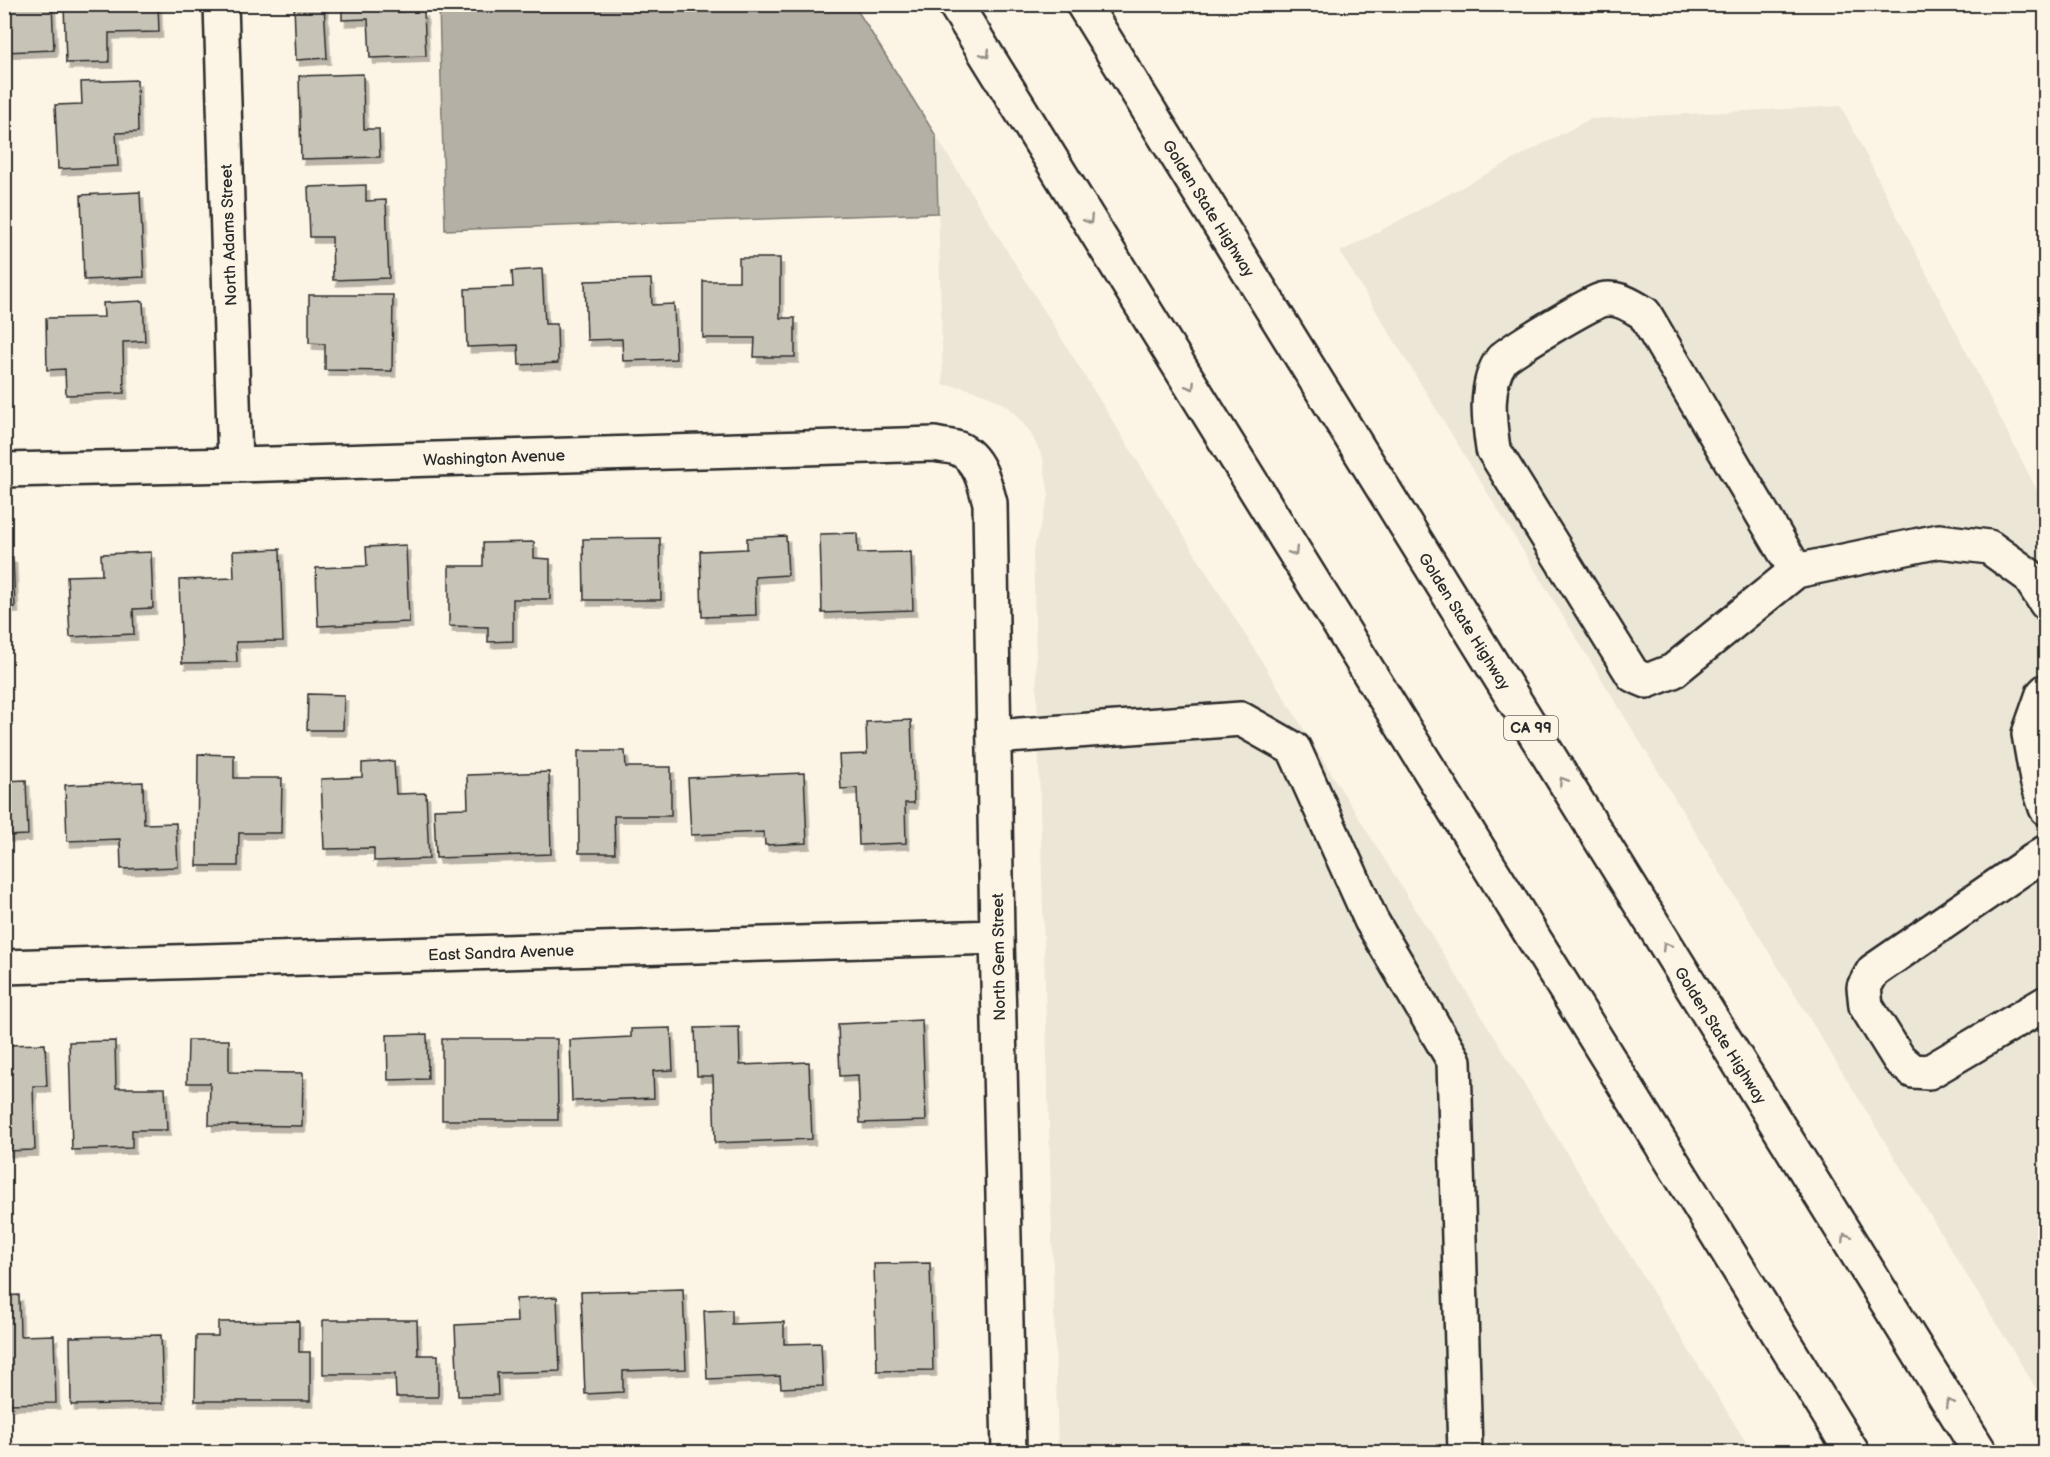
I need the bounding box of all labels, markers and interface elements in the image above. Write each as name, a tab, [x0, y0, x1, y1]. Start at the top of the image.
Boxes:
one-way arrow	[979, 48, 991, 58]
street label: Golden State Highway	[1158, 137, 1258, 281]
street label: North Adams Street	[218, 164, 241, 306]
one-way arrow	[1081, 214, 1093, 224]
one-way arrow	[1184, 380, 1196, 390]
street label: Washington Avenue	[423, 447, 566, 470]
one-way arrow	[1287, 546, 1299, 556]
street label: Golden State Highway	[1414, 550, 1514, 694]
road number: CA 99	[1504, 716, 1558, 740]
one-way arrow	[1560, 776, 1571, 787]
street label: North Gem Street	[989, 893, 1010, 1021]
street label: East Sandra Avenue	[428, 941, 575, 966]
one-way arrow	[1662, 942, 1674, 952]
street label: Golden State Highway	[1670, 964, 1770, 1108]
one-way arrow	[1842, 1233, 1854, 1243]
one-way arrow	[1945, 1399, 1956, 1410]

